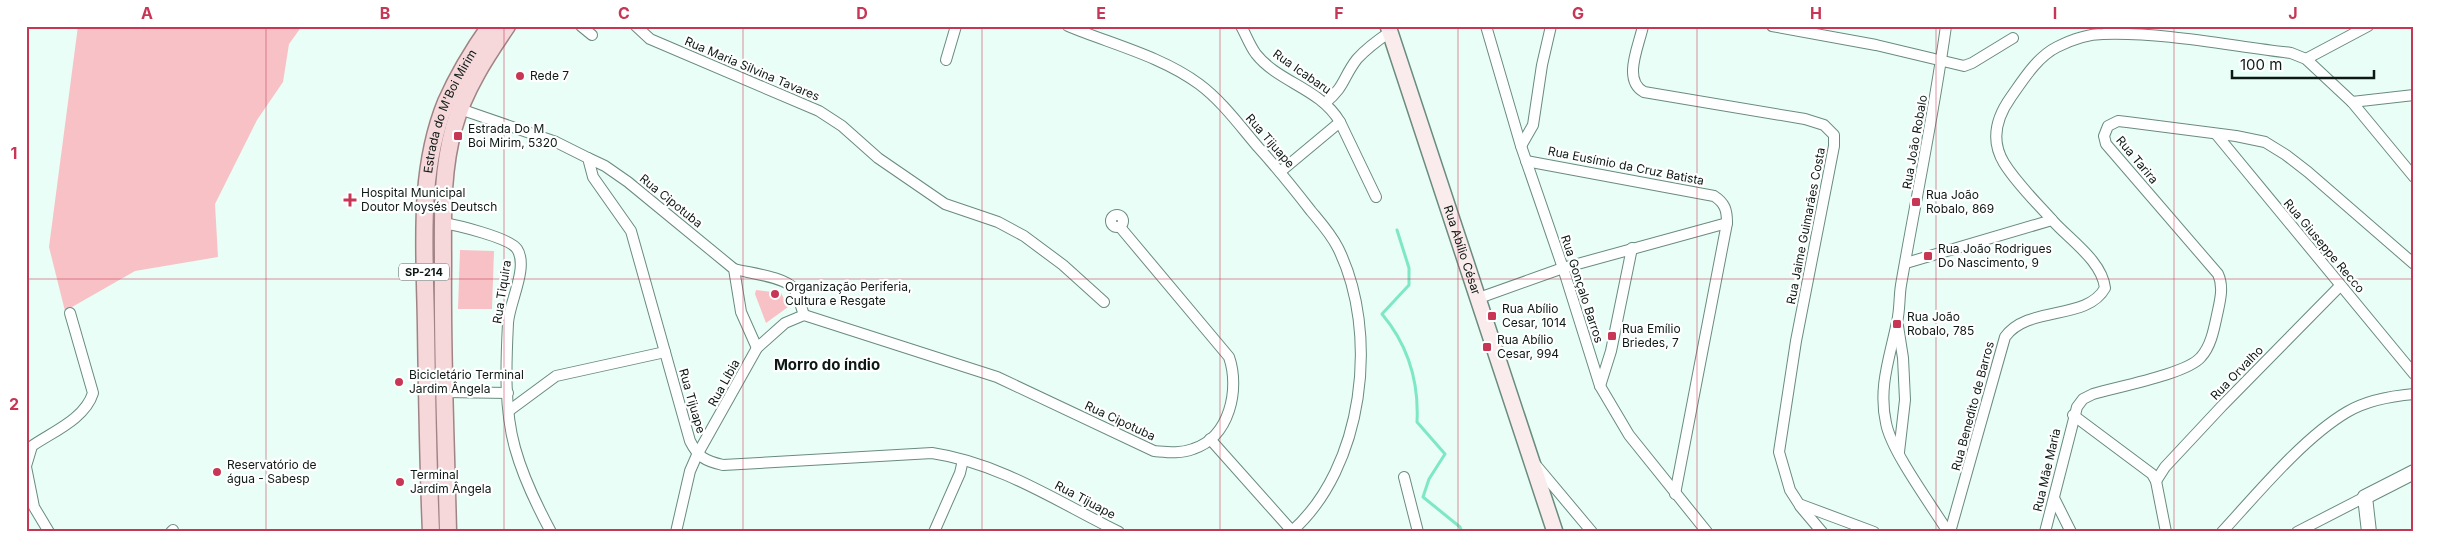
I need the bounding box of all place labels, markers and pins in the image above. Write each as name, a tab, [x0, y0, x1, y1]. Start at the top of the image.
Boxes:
place label: Rede 7	[530, 68, 569, 83]
marker: Rede 7	[514, 70, 526, 82]
place label: Estrada Do M Boi Mirim, 5320	[468, 121, 558, 150]
marker: Estrada Do M Boi Mirim, 5320	[452, 130, 464, 142]
place label: Hospital Municipal Doutor Moysés Deutsch	[361, 185, 497, 214]
place label: Rua João Robalo, 869	[1926, 187, 1994, 216]
marker: Hospital Municipal Doutor Moysés Deutsch	[343, 193, 357, 207]
marker: Rua João Robalo, 869	[1910, 196, 1922, 208]
place label: Rua João Rodrigues Do Nascimento, 9	[1938, 241, 2052, 270]
marker: Rua João Rodrigues Do Nascimento, 9	[1922, 250, 1934, 262]
place label: Organização Periferia, Cultura e Resgate	[785, 279, 911, 308]
marker: Organização Periferia, Cultura e Resgate	[769, 288, 781, 300]
place label: Rua Abílio Cesar, 1014	[1502, 301, 1567, 330]
place label: Rua João Robalo, 785	[1907, 309, 1974, 338]
marker: Rua Abílio Cesar, 1014	[1486, 310, 1498, 322]
marker: Rua João Robalo, 785	[1891, 318, 1903, 330]
place label: Rua Emílio Briedes, 7	[1622, 321, 1681, 350]
marker: Rua Emílio Briedes, 7	[1606, 330, 1618, 342]
place label: Rua Abílio Cesar, 994	[1497, 332, 1559, 361]
marker: Rua Abílio Cesar, 994	[1481, 341, 1493, 353]
place label: Bicicletário Terminal Jardim Ângela	[409, 367, 524, 396]
marker: Bicicletário Terminal Jardim Ângela	[393, 376, 405, 388]
place label: Reservatório de água - Sabesp	[227, 457, 317, 486]
marker: Reservatório de água - Sabesp	[211, 466, 223, 478]
place label: Terminal Jardim Ângela	[410, 467, 491, 496]
marker: Terminal Jardim Ângela	[394, 476, 406, 488]

